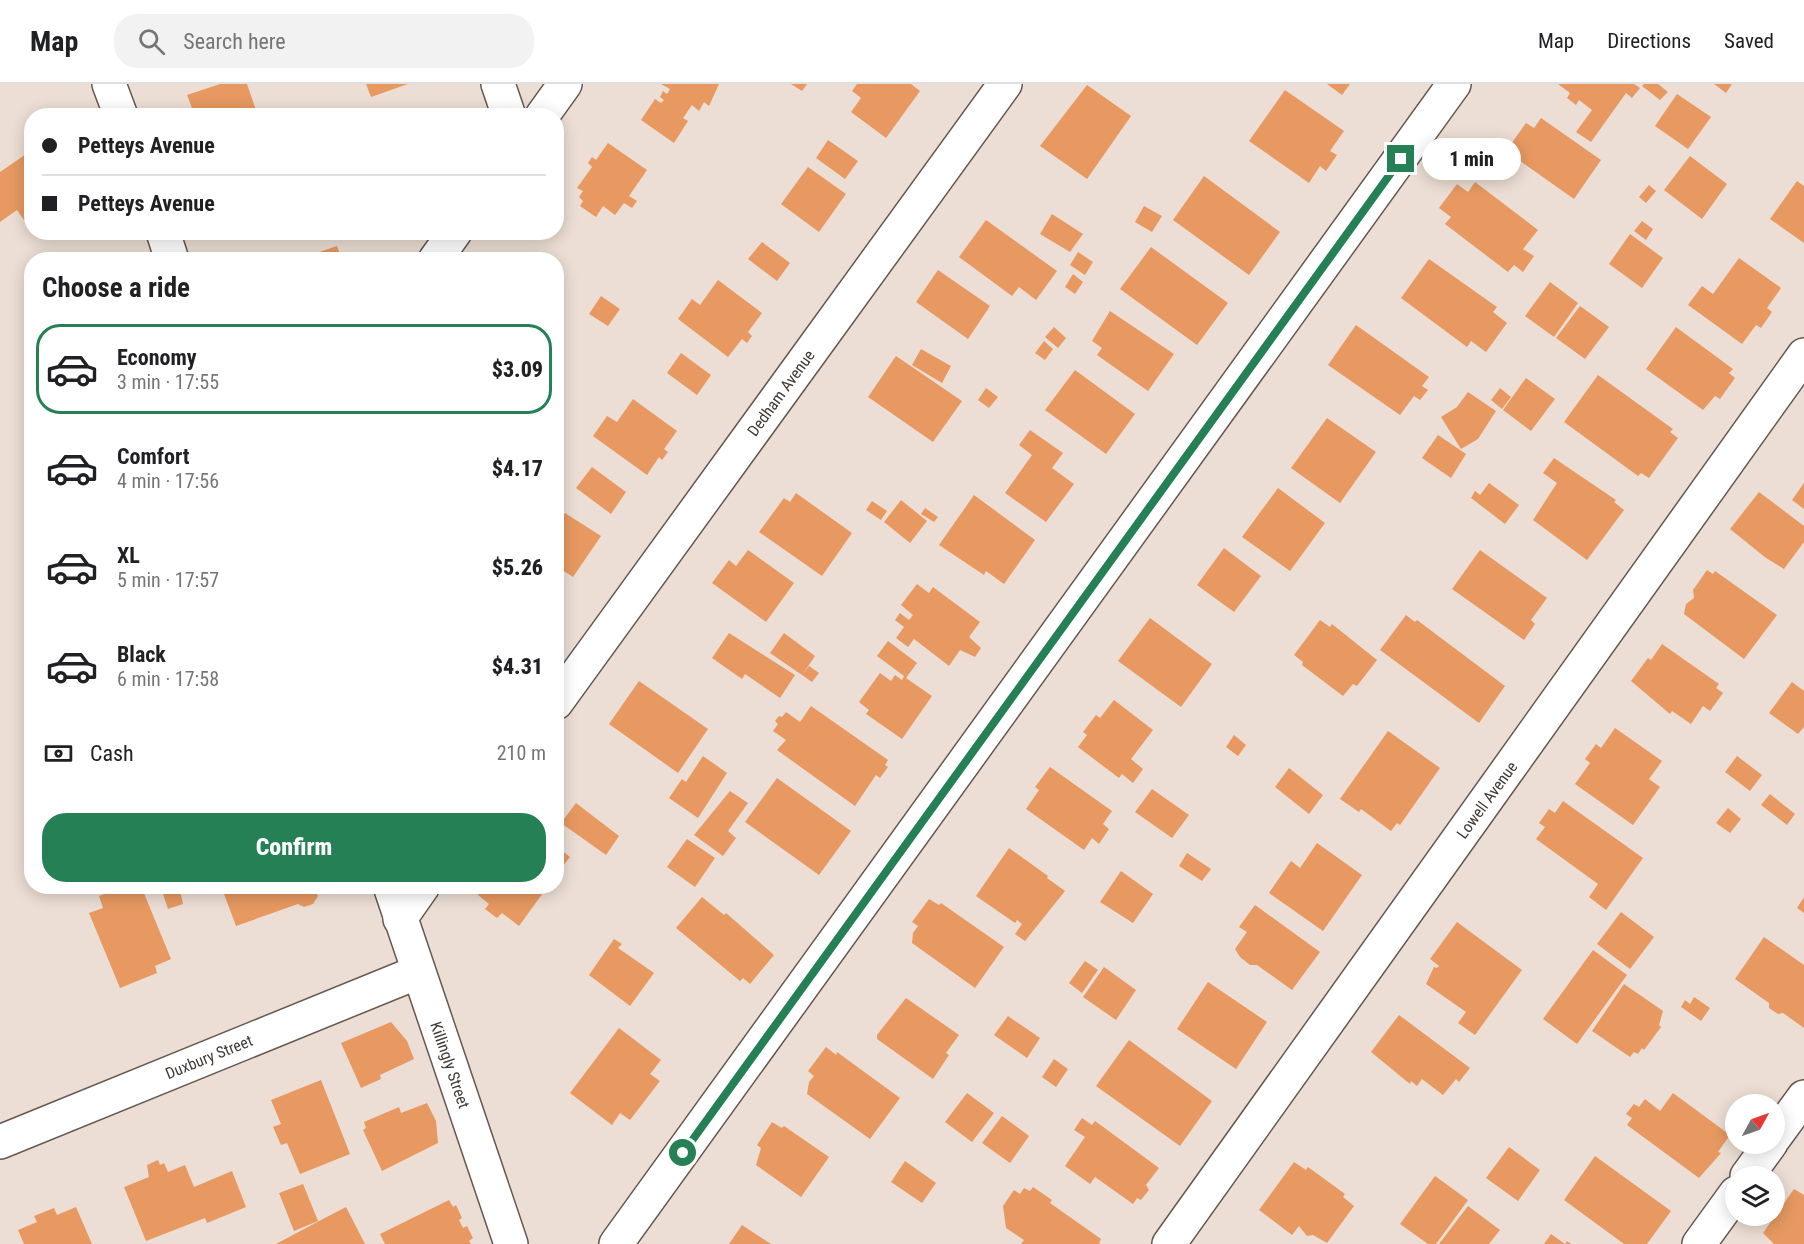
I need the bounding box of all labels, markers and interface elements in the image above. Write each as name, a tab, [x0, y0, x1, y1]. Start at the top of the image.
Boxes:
search box	[114, 14, 534, 68]
text: Map	[30, 25, 78, 58]
icon: search	[135, 25, 168, 58]
text: Search here	[183, 29, 286, 54]
text: Map	[1538, 29, 1574, 53]
text: Directions	[1607, 29, 1691, 53]
text: Saved	[1724, 29, 1774, 53]
text: Petteys Avenue	[78, 133, 215, 158]
callout: 1 min	[1422, 138, 1521, 180]
route end	[1387, 145, 1414, 172]
text: 1 min	[1449, 147, 1494, 171]
text: Petteys Avenue	[78, 191, 215, 216]
text: Choose a ride	[42, 272, 190, 304]
icon: car	[45, 342, 99, 396]
text: Economy	[117, 345, 197, 370]
street label: Dedham Avenue	[743, 346, 819, 440]
text: $3.09	[492, 357, 543, 382]
text: 3 min · 17:55	[117, 370, 219, 394]
icon: car	[45, 441, 99, 495]
text: Comfort	[117, 444, 190, 469]
text: $4.17	[492, 456, 543, 481]
text: 4 min · 17:56	[117, 469, 219, 493]
icon: car	[45, 540, 99, 594]
text: XL	[117, 543, 140, 568]
text: $5.26	[492, 555, 543, 580]
text: 5 min · 17:57	[117, 568, 219, 592]
icon: car	[45, 639, 99, 693]
text: Black	[117, 642, 166, 667]
text: $4.31	[492, 654, 543, 679]
text: 6 min · 17:58	[117, 667, 219, 691]
icon: cash	[42, 737, 75, 770]
text: Cash	[90, 741, 134, 766]
text: 210 m	[497, 741, 546, 765]
street label: Lowell Avenue	[1453, 758, 1521, 842]
button: Confirm	[42, 813, 546, 882]
street label: Killingly Street	[426, 1019, 474, 1111]
street label: Duxbury Street	[163, 1031, 256, 1083]
north arrow	[1725, 1094, 1785, 1154]
map controls	[1725, 1094, 1785, 1226]
route start	[669, 1139, 696, 1166]
button: layers	[1725, 1166, 1785, 1226]

